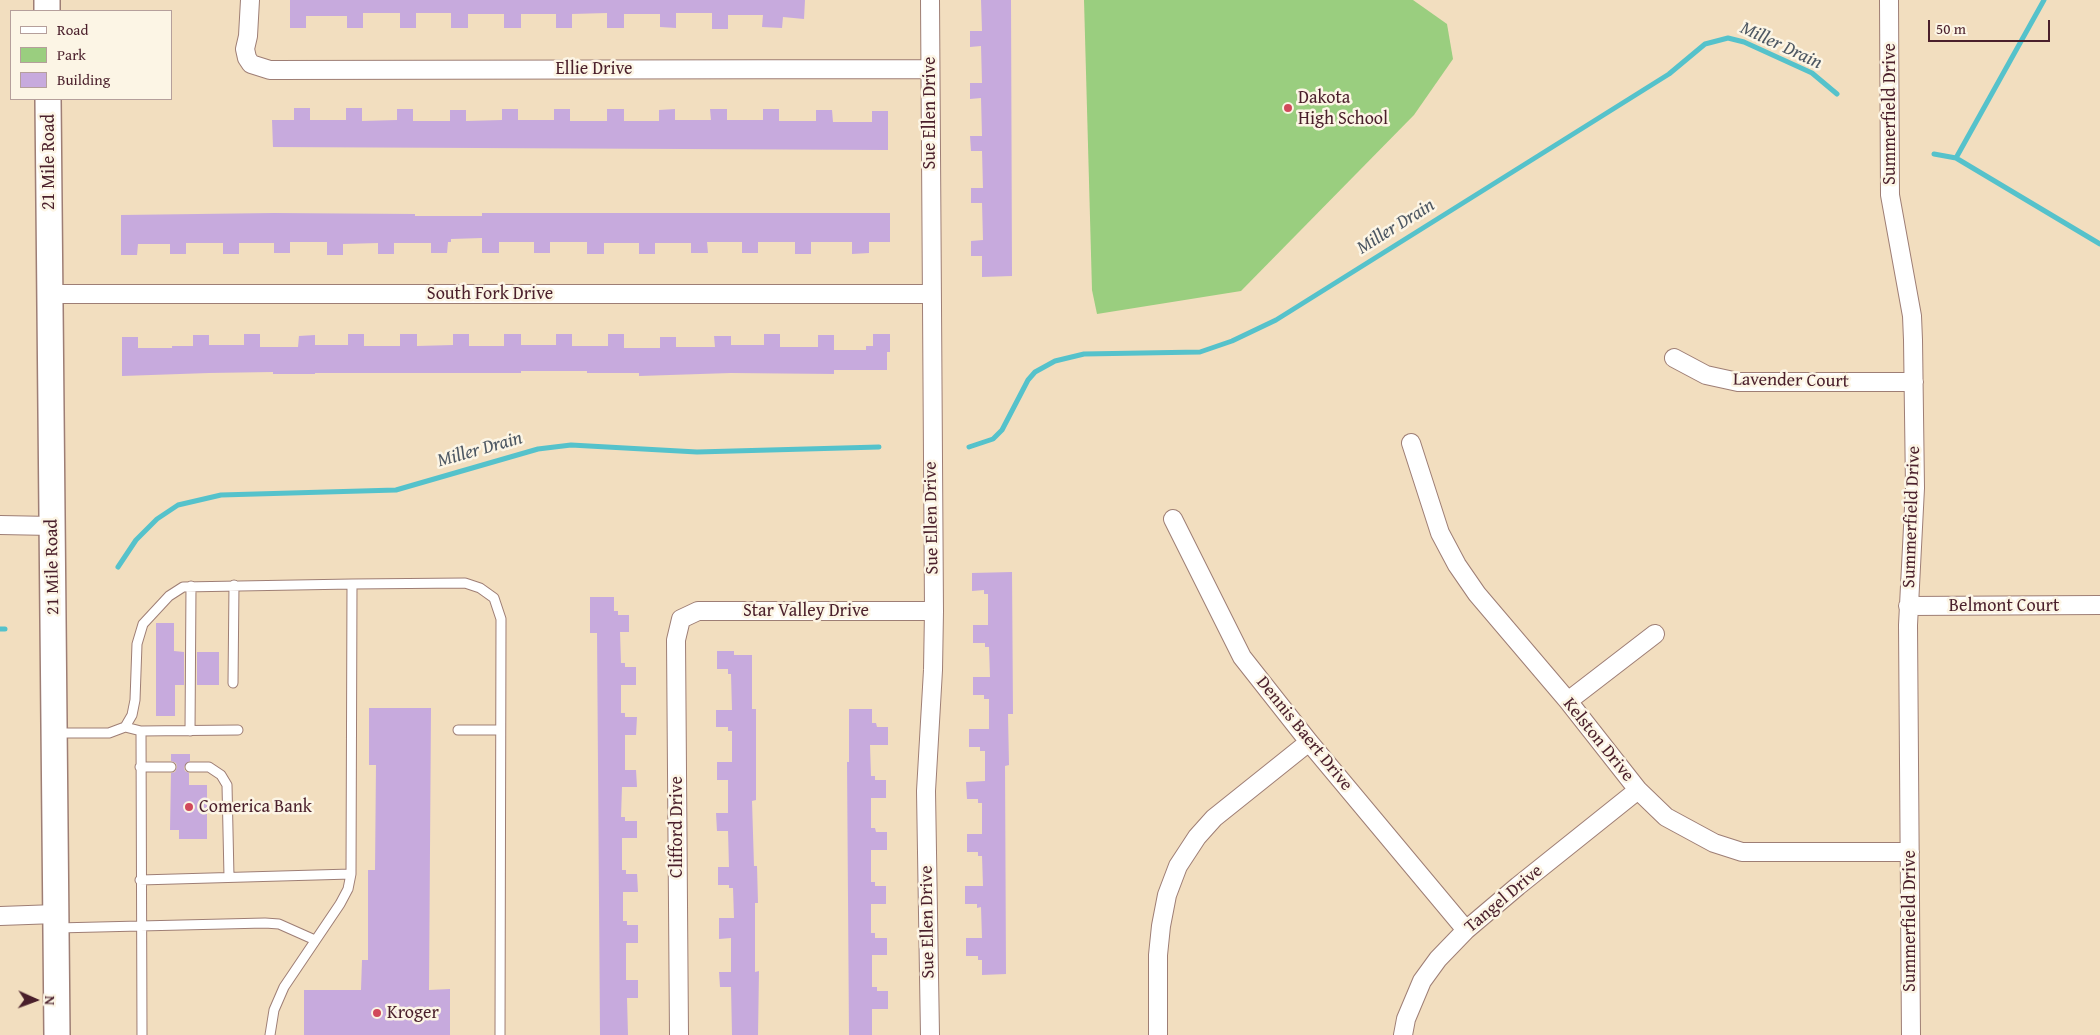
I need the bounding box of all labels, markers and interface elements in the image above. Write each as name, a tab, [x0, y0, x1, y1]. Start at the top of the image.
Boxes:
legend	[10, 10, 172, 100]
scale bar	[1930, 10, 2052, 42]
water label: Miller Drain	[1737, 17, 1825, 75]
text: 50 m	[1936, 18, 1966, 39]
text: Road	[57, 19, 88, 40]
street label: Summerfield Drive	[1879, 43, 1901, 185]
text: Park	[57, 44, 86, 65]
street label: Sue Ellen Drive	[919, 56, 941, 170]
street label: Ellie Drive	[555, 58, 633, 80]
text: Building	[57, 69, 110, 90]
place label: Dakota High School	[1298, 87, 1388, 130]
marker: Dakota High School	[1282, 102, 1294, 114]
street label: 21 Mile Road	[38, 114, 60, 210]
water label: Miller Drain	[1353, 194, 1439, 260]
street label: South Fork Drive	[427, 283, 553, 305]
street label: Lavender Court	[1733, 369, 1849, 393]
water label: Miller Drain	[435, 427, 525, 473]
street label: Summerfield Drive	[1899, 446, 1925, 588]
street label: Sue Ellen Drive	[920, 461, 944, 575]
street label: 21 Mile Road	[41, 519, 65, 615]
street label: Belmont Court	[1949, 595, 2059, 617]
street label: Star Valley Drive	[743, 600, 869, 622]
street label: Dennis Baert Drive	[1251, 672, 1357, 796]
street label: Kelston Drive	[1558, 694, 1638, 786]
street label: Clifford Drive	[666, 776, 688, 878]
place label: Comerica Bank	[199, 796, 312, 818]
marker: Comerica Bank	[183, 801, 195, 813]
street label: Summerfield Drive	[1899, 850, 1921, 992]
street label: Tangel Drive	[1461, 860, 1547, 938]
street label: Sue Ellen Drive	[916, 865, 940, 979]
north arrow	[10, 975, 60, 1025]
text: N	[40, 995, 60, 1006]
place label: Kroger	[387, 1002, 439, 1024]
marker: Kroger	[371, 1007, 383, 1019]

